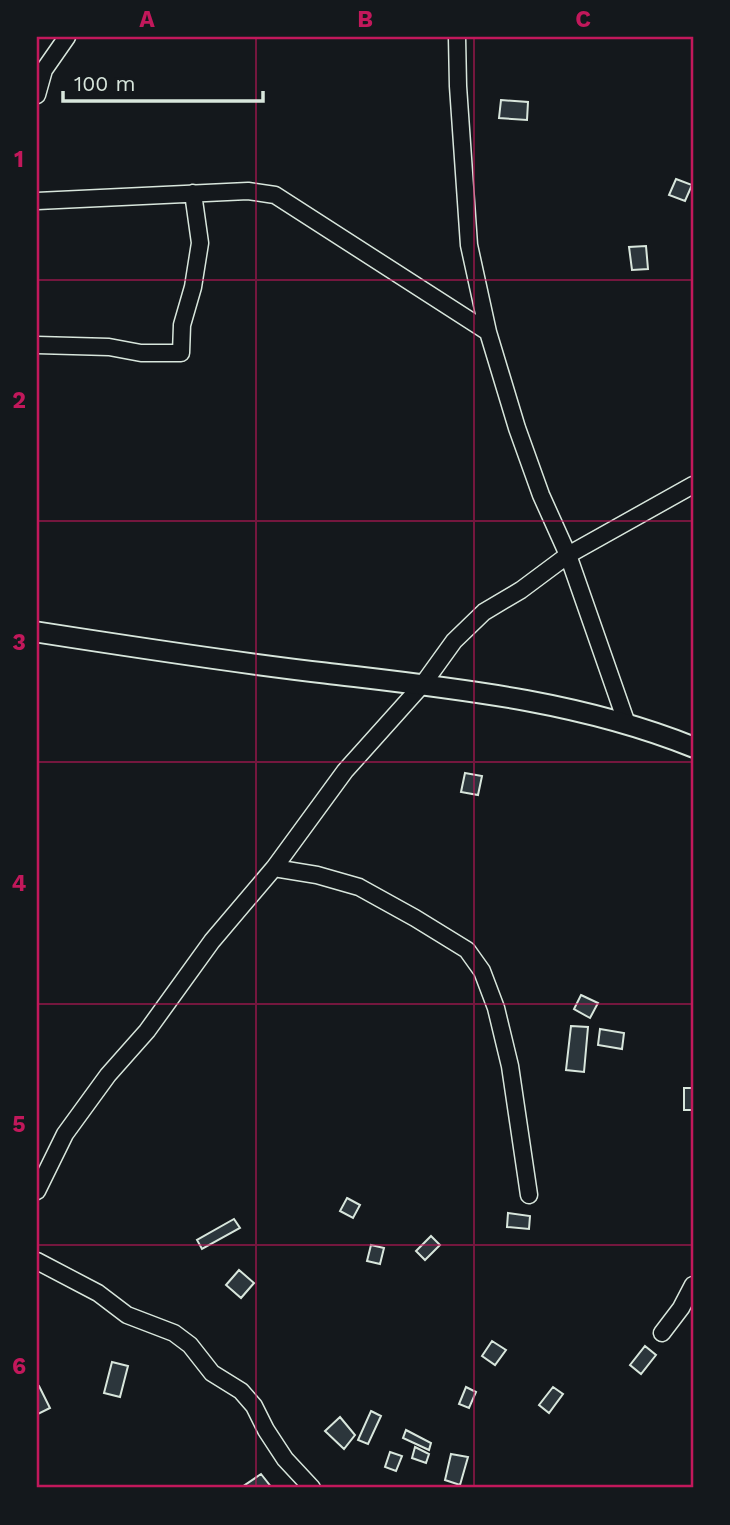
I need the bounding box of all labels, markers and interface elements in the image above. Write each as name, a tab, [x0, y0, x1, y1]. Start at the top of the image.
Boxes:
text: A	[139, 6, 155, 33]
text: B	[357, 6, 373, 33]
text: C	[575, 6, 591, 33]
scale bar	[63, 60, 262, 104]
text: 100 m	[74, 71, 136, 96]
text: 1	[14, 146, 24, 173]
text: 2	[12, 387, 26, 414]
text: 3	[12, 629, 26, 656]
text: 4	[12, 870, 27, 897]
text: 5	[12, 1111, 26, 1138]
text: 6	[12, 1353, 26, 1380]

